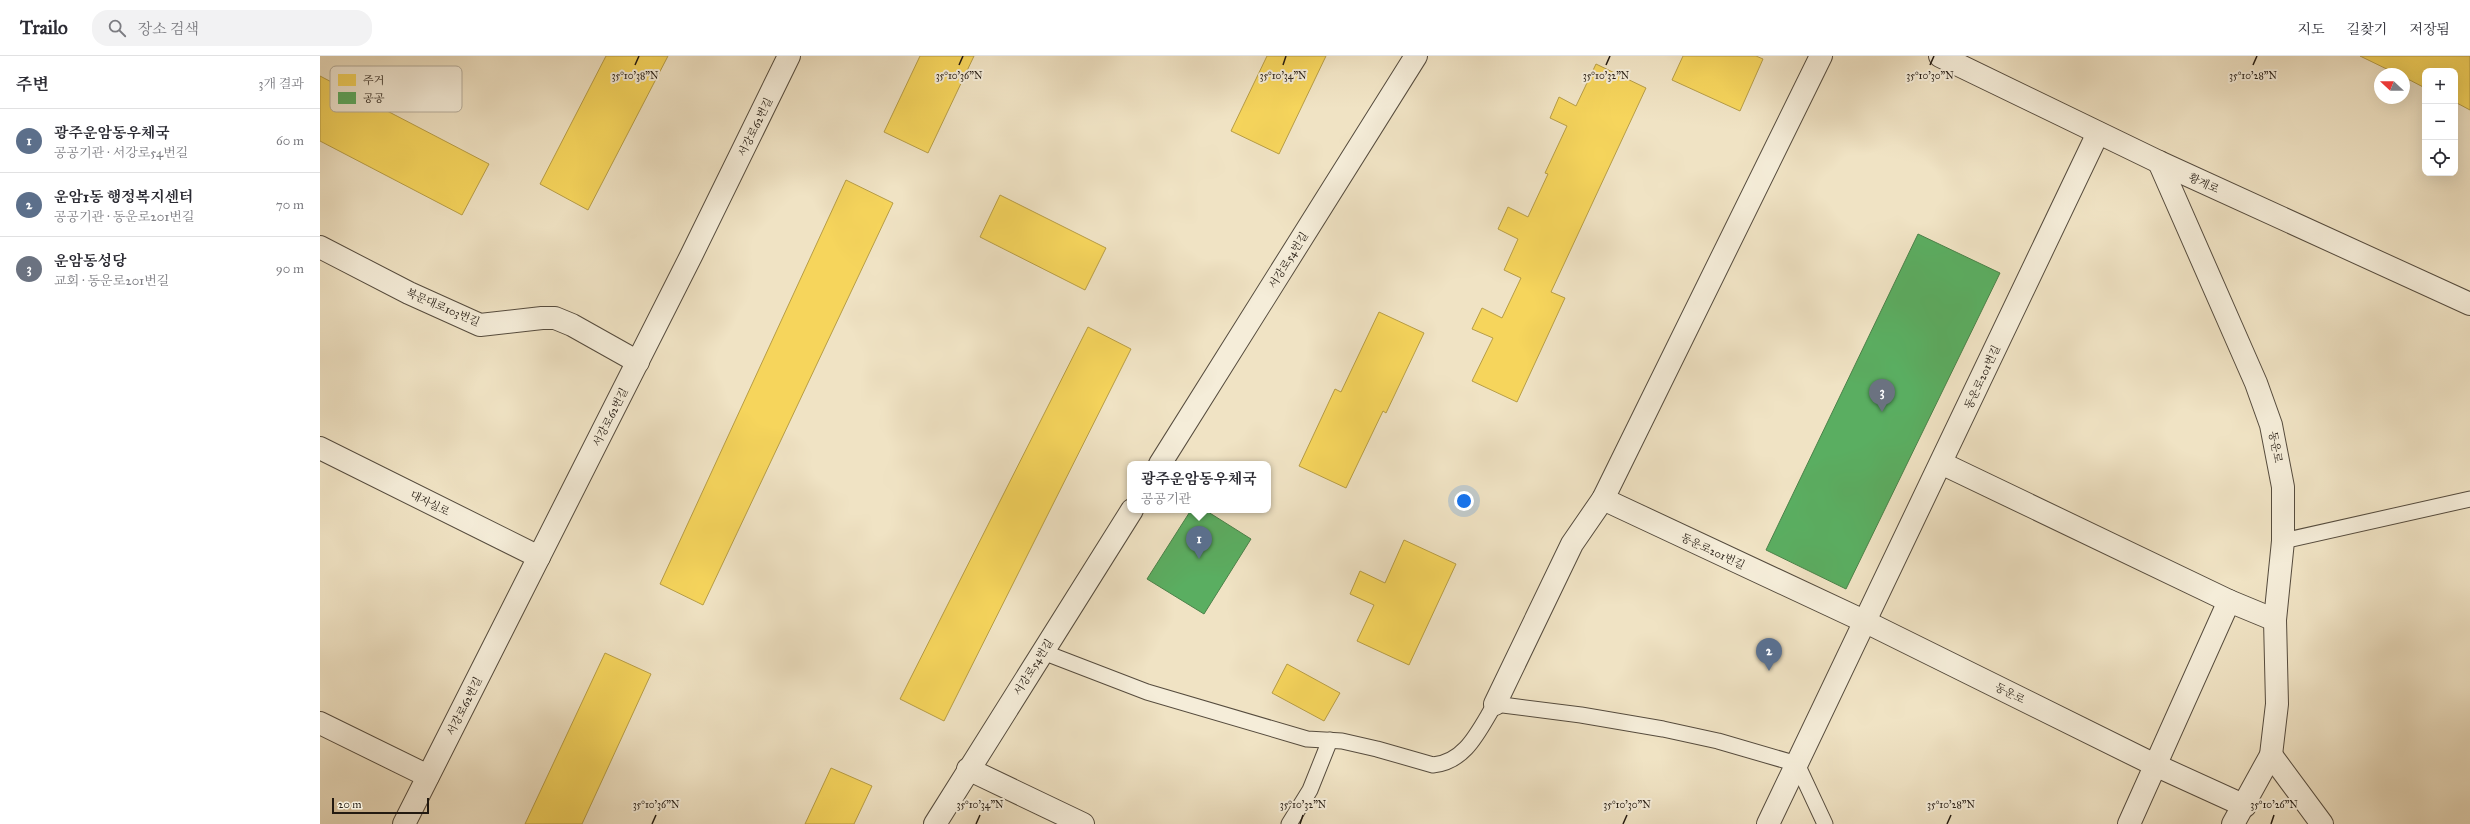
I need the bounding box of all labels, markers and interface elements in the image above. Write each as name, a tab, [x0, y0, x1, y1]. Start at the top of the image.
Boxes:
search box	[92, 10, 372, 46]
text: Trailo	[20, 16, 68, 39]
icon: search	[106, 17, 128, 39]
text: 장소 검색	[138, 20, 199, 38]
text: 지도	[2298, 21, 2325, 38]
text: 길찾기	[2347, 21, 2387, 38]
text: 저장됨	[2409, 21, 2450, 38]
legend	[330, 66, 462, 112]
north arrow	[2374, 68, 2410, 104]
map controls	[2422, 68, 2458, 176]
button: +	[2422, 68, 2458, 104]
text: 35°10'38"N	[612, 70, 659, 82]
text: 35°10'36"N	[936, 70, 983, 82]
text: 35°10'34"N	[1259, 70, 1307, 82]
text: 35°10'32"N	[1583, 70, 1630, 82]
text: 35°10'30"N	[1906, 70, 1954, 82]
text: 35°10'28"N	[2229, 70, 2277, 82]
text: 주변	[16, 74, 49, 95]
text: 주거	[363, 74, 384, 87]
text: 3개 결과	[258, 76, 304, 92]
text: 공공	[363, 92, 385, 105]
street label: 서강로62번길	[736, 96, 775, 159]
button: −	[2422, 104, 2458, 140]
text: 광주운암동우체국	[54, 124, 170, 142]
text: 1	[26, 133, 32, 149]
text: 60 m	[276, 133, 304, 149]
button: locate	[2422, 140, 2458, 176]
text: 공공기관 · 서강로54번길	[54, 145, 188, 161]
street label: 황계로	[2187, 171, 2221, 196]
text: 운암1동 행정복지센터	[54, 188, 194, 206]
text: 2	[26, 197, 32, 213]
text: 70 m	[276, 197, 304, 213]
text: 공공기관 · 동운로201번길	[54, 209, 194, 225]
street label: 서강로54번길	[1266, 230, 1311, 291]
text: 운암동성당	[54, 252, 126, 270]
text: 3	[26, 261, 32, 277]
text: 90 m	[276, 261, 304, 277]
text: 교회 · 동운로201번길	[54, 273, 169, 289]
street label: 북문대로103번길	[404, 286, 482, 329]
street label: 동운로201번길	[1962, 343, 2003, 411]
pin: 3	[1869, 379, 1895, 412]
street label: 서강로62번길	[590, 386, 631, 449]
street label: 동운로	[2266, 430, 2285, 464]
popup	[1127, 461, 1271, 513]
text: 광주운암동우체국	[1141, 470, 1257, 488]
street label: 대자실로	[408, 488, 452, 519]
text: 공공기관	[1141, 491, 1191, 507]
your location	[1454, 491, 1474, 511]
pin: 1	[1186, 526, 1212, 559]
street label: 동운로201번길	[1679, 531, 1747, 572]
street label: 서강로54번길	[1011, 637, 1056, 698]
pin: 2	[1756, 638, 1782, 671]
street label: 서강로62번길	[444, 675, 485, 738]
street label: 동운로	[1993, 681, 2027, 706]
scale bar	[332, 796, 429, 815]
text: 20 m	[338, 798, 361, 811]
text: 35°10'36"N	[633, 799, 680, 811]
text: 35°10'34"N	[956, 799, 1004, 811]
text: 35°10'32"N	[1280, 799, 1327, 811]
text: 35°10'30"N	[1603, 799, 1651, 811]
text: 35°10'28"N	[1927, 799, 1975, 811]
text: 35°10'26"N	[2250, 799, 2298, 811]

